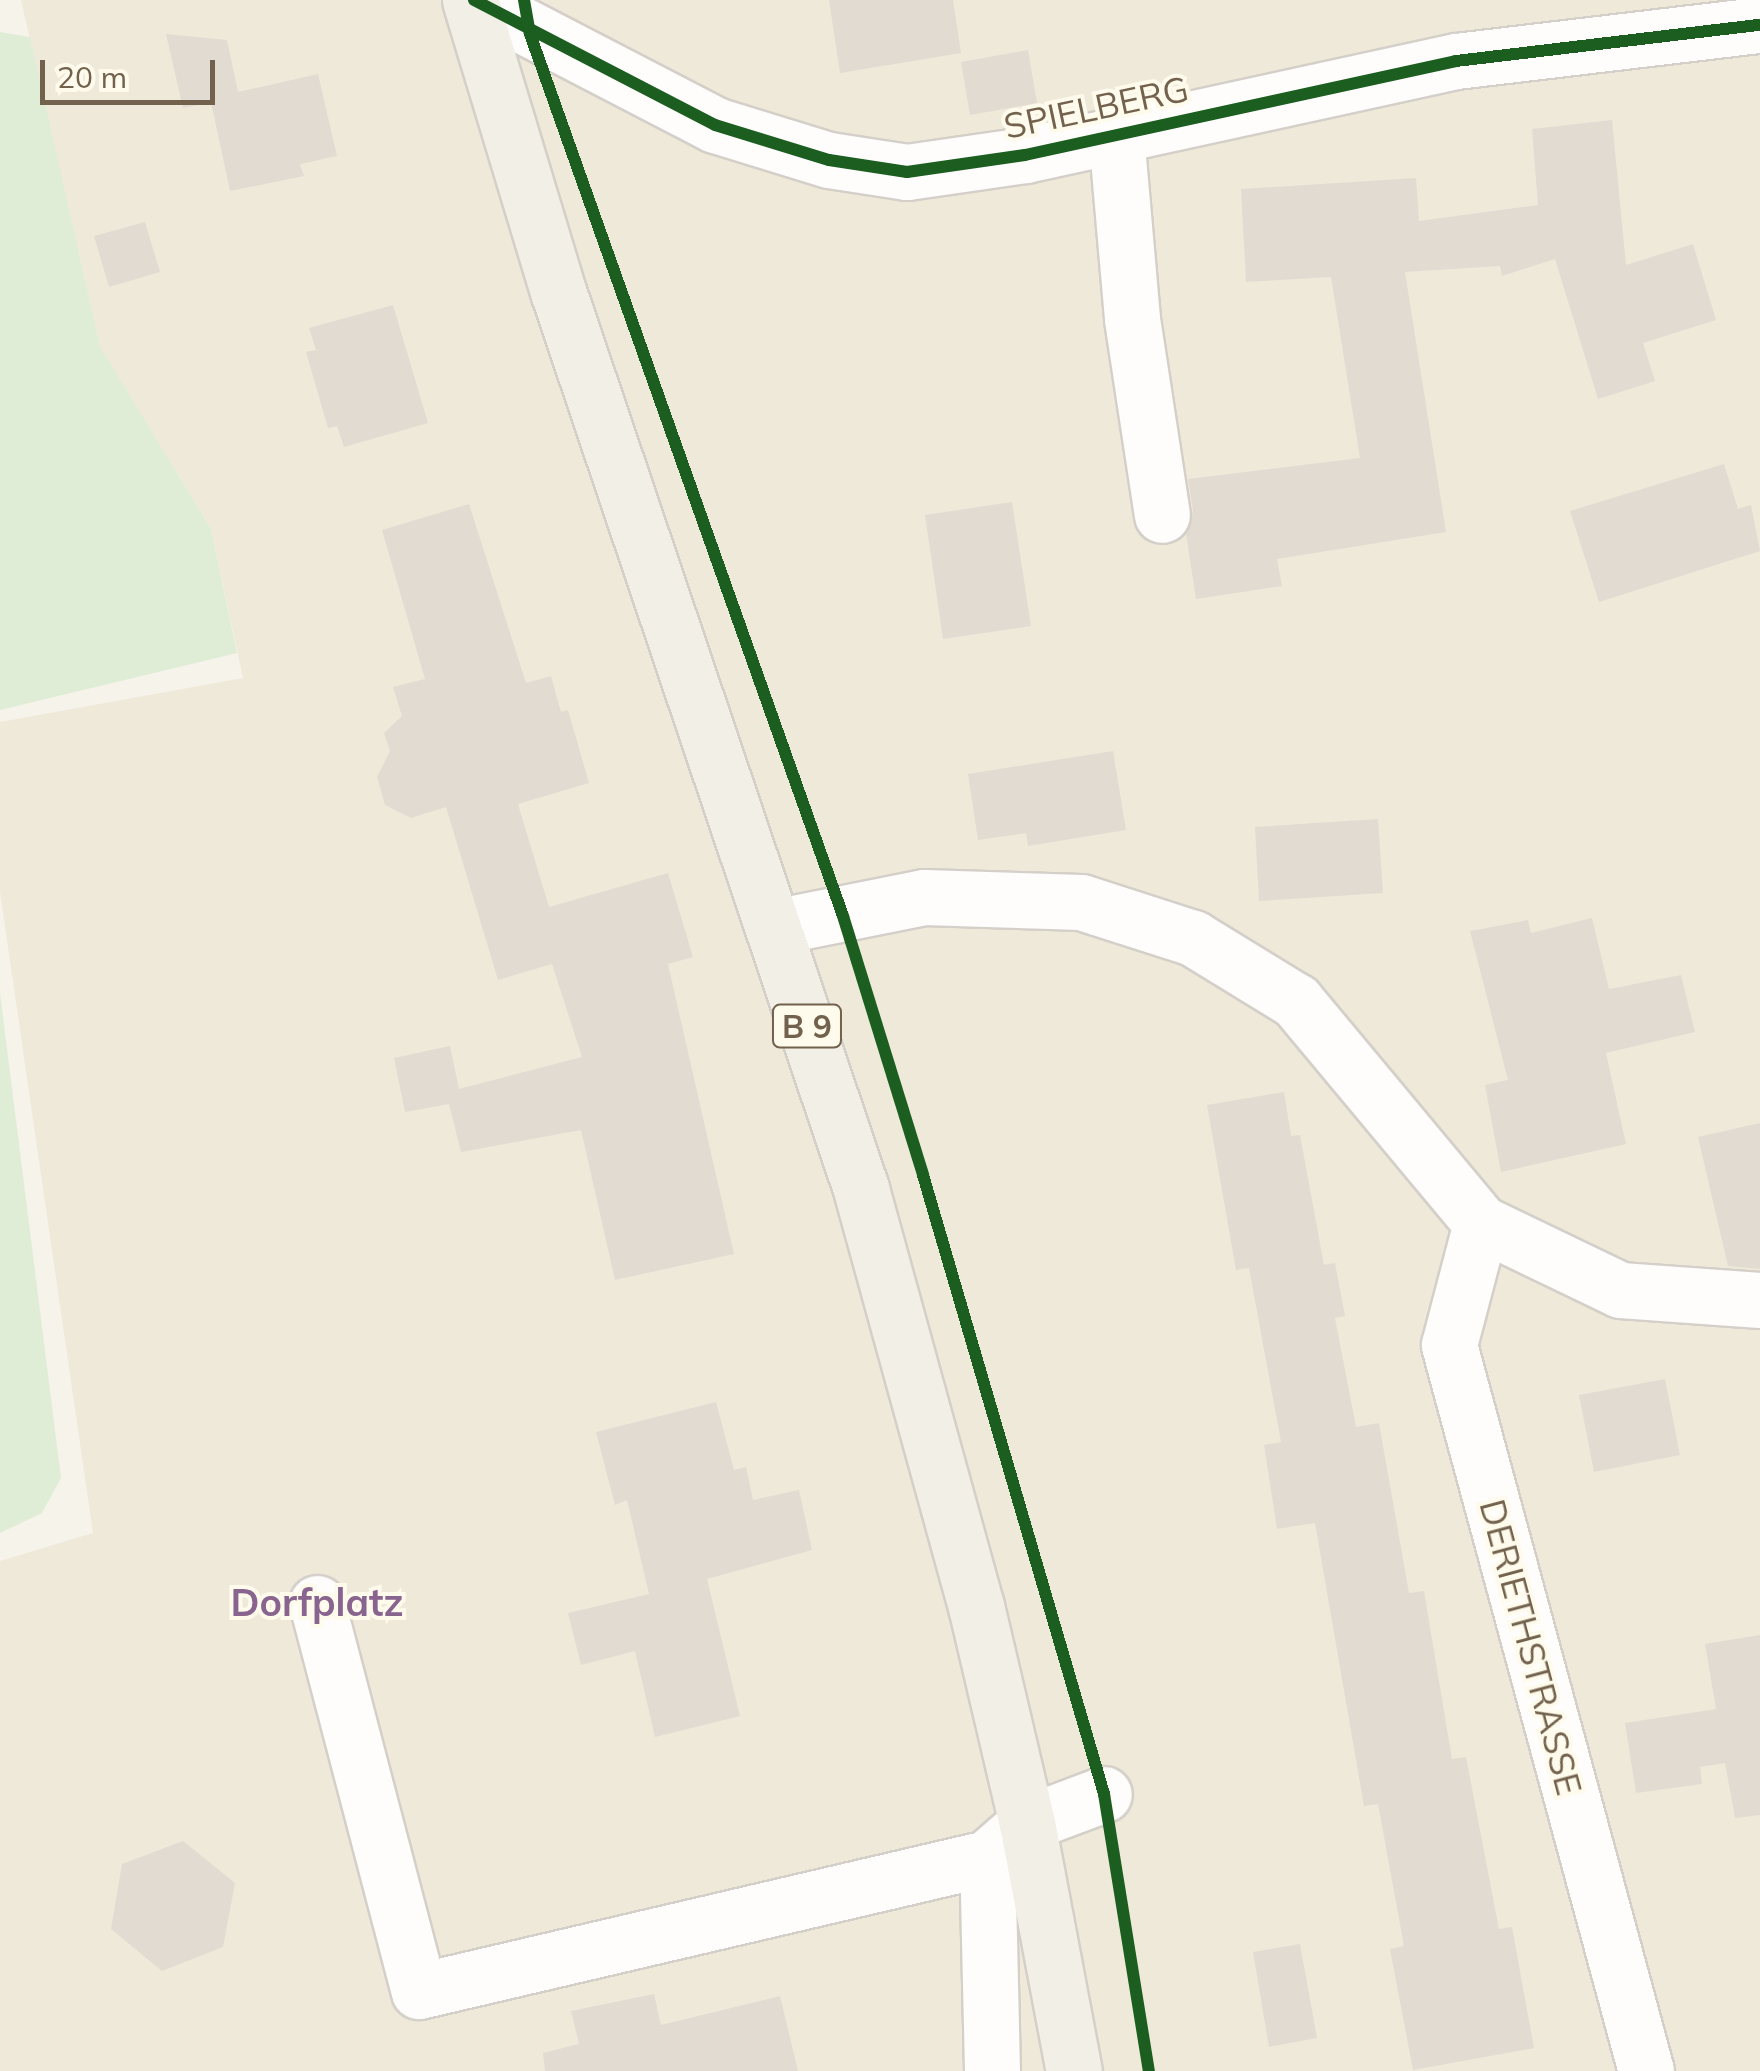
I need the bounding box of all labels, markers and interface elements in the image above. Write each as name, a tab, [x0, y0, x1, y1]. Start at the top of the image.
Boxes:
scale bar	[45, 40, 220, 102]
text: 20 m	[57, 58, 127, 96]
street label: SPIELBERG	[1000, 67, 1192, 147]
road number: B 9	[770, 999, 844, 1053]
street label: DERIETHSTRASSE	[1471, 1495, 1591, 1799]
district label: Dorfplatz	[231, 1580, 403, 1626]

